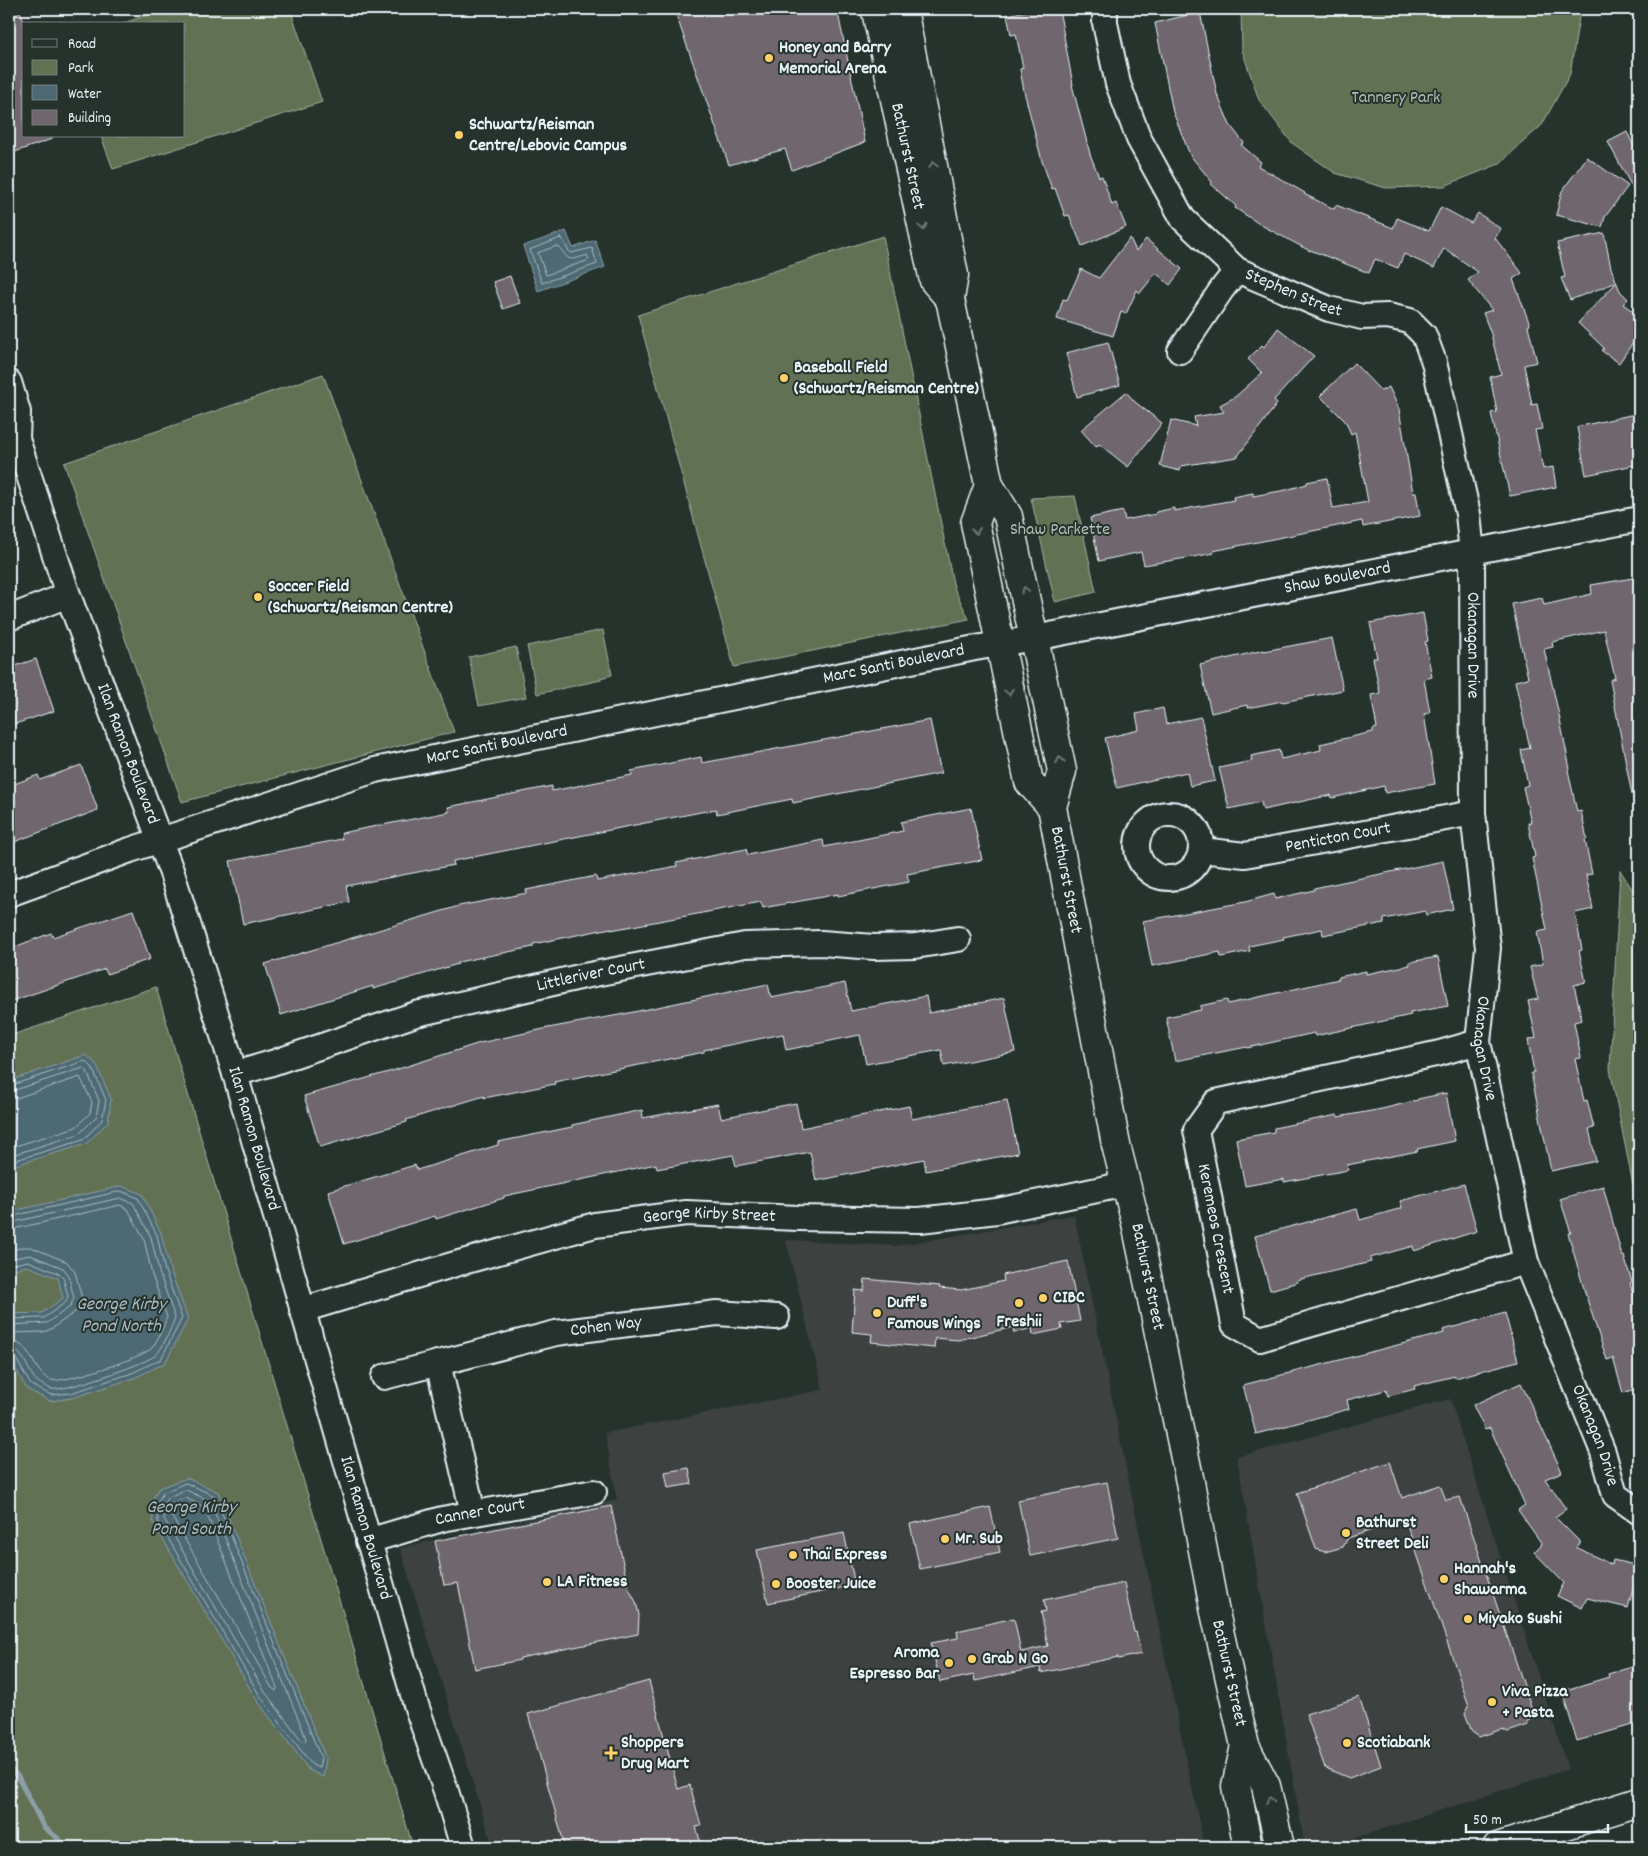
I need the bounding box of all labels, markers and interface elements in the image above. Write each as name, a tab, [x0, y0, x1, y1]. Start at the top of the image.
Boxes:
legend	[22, 22, 185, 138]
text: Road	[68, 34, 96, 56]
place label: Honey and Barry Memorial Arena	[779, 36, 892, 82]
marker: Honey and Barry Memorial Arena	[763, 52, 775, 64]
text: Park	[68, 58, 94, 80]
text: Water	[68, 84, 102, 106]
park label: Tannery Park	[1352, 86, 1440, 111]
street label: Bathurst Street	[884, 101, 931, 212]
text: Building	[68, 108, 111, 130]
place label: Schwartz/Reisman Centre/Lebovic Campus	[469, 113, 627, 159]
marker: Schwartz/Reisman Centre/Lebovic Campus	[453, 129, 465, 141]
one-way arrow	[928, 161, 939, 170]
one-way arrow	[917, 223, 928, 232]
street label: Stephen Street	[1241, 262, 1345, 324]
place label: Baseball Field (Schwartz/Reisman Centre)	[794, 356, 979, 402]
marker: Baseball Field (Schwartz/Reisman Centre)	[778, 372, 790, 384]
park label: Shaw Parkette	[1010, 518, 1110, 543]
one-way arrow	[971, 527, 981, 536]
street label: Shaw Boulevard	[1282, 556, 1393, 601]
place label: Soccer Field (Schwartz/Reisman Centre)	[268, 575, 453, 621]
one-way arrow	[1020, 586, 1031, 595]
marker: Soccer Field (Schwartz/Reisman Centre)	[252, 591, 264, 603]
street label: Okanagan Drive	[1460, 592, 1485, 699]
street label: Marc Santi Boulevard	[821, 638, 967, 691]
street label: Ilan Ramon Boulevard	[90, 680, 165, 828]
one-way arrow	[1003, 687, 1014, 696]
street label: Marc Santi Boulevard	[424, 719, 570, 772]
one-way arrow	[1055, 755, 1065, 764]
street label: Penticton Court	[1283, 816, 1393, 860]
street label: Bathurst Street	[1043, 824, 1088, 936]
street label: Littleriver Court	[534, 952, 648, 999]
street label: Okanagan Drive	[1465, 994, 1503, 1103]
street label: Ilan Ramon Boulevard	[221, 1064, 286, 1214]
street label: Keremeos Crescent	[1190, 1162, 1240, 1296]
street label: George Kirby Street	[641, 1200, 776, 1231]
street label: Bathurst Street	[1124, 1221, 1171, 1333]
place label: CIBC	[1053, 1286, 1085, 1311]
place label: Duff's Famous Wings	[887, 1291, 981, 1337]
water label: George Kirby Pond North	[76, 1292, 168, 1341]
marker: CIBC	[1037, 1292, 1049, 1304]
marker: Freshii	[1013, 1297, 1025, 1309]
marker: Duff's Famous Wings	[871, 1307, 883, 1319]
street label: Cohen Way	[569, 1310, 644, 1344]
place label: Freshii	[996, 1310, 1042, 1335]
street label: Okanagan Drive	[1565, 1381, 1624, 1489]
street label: Ilan Ramon Boulevard	[333, 1453, 398, 1603]
street label: Canner Court	[432, 1492, 527, 1533]
water label: George Kirby Pond South	[146, 1495, 238, 1544]
place label: Bathurst Street Deli	[1356, 1511, 1429, 1557]
place label: Mr. Sub	[955, 1527, 1003, 1552]
marker: Bathurst Street Deli	[1340, 1527, 1352, 1539]
marker: Mr. Sub	[939, 1533, 951, 1545]
place label: Thaï Express	[803, 1543, 888, 1568]
marker: Thaï Express	[787, 1549, 799, 1561]
place label: Hannah's Shawarma	[1454, 1557, 1527, 1603]
place label: LA Fitness	[557, 1570, 628, 1595]
place label: Booster Juice	[786, 1572, 876, 1597]
marker: Hannah's Shawarma	[1438, 1573, 1450, 1585]
marker: LA Fitness	[541, 1576, 553, 1588]
marker: Booster Juice	[770, 1578, 782, 1590]
place label: Miyako Sushi	[1478, 1607, 1563, 1632]
marker: Miyako Sushi	[1462, 1613, 1474, 1625]
street label: Bathurst Street	[1205, 1618, 1253, 1729]
place label: Aroma Espresso Bar	[849, 1641, 940, 1687]
place label: Grab N Go	[982, 1647, 1048, 1672]
marker: Grab N Go	[966, 1653, 978, 1665]
marker: Aroma Espresso Bar	[943, 1657, 955, 1669]
place label: Viva Pizza + Pasta	[1502, 1680, 1568, 1726]
marker: Viva Pizza + Pasta	[1486, 1696, 1498, 1708]
place label: Shoppers Drug Mart	[621, 1731, 689, 1777]
place label: Scotiabank	[1357, 1731, 1431, 1756]
marker: Scotiabank	[1341, 1737, 1353, 1749]
marker: Shoppers Drug Mart	[605, 1747, 617, 1759]
one-way arrow	[1265, 1795, 1276, 1804]
scale bar	[1466, 1801, 1608, 1833]
text: 50 m	[1473, 1810, 1502, 1832]

